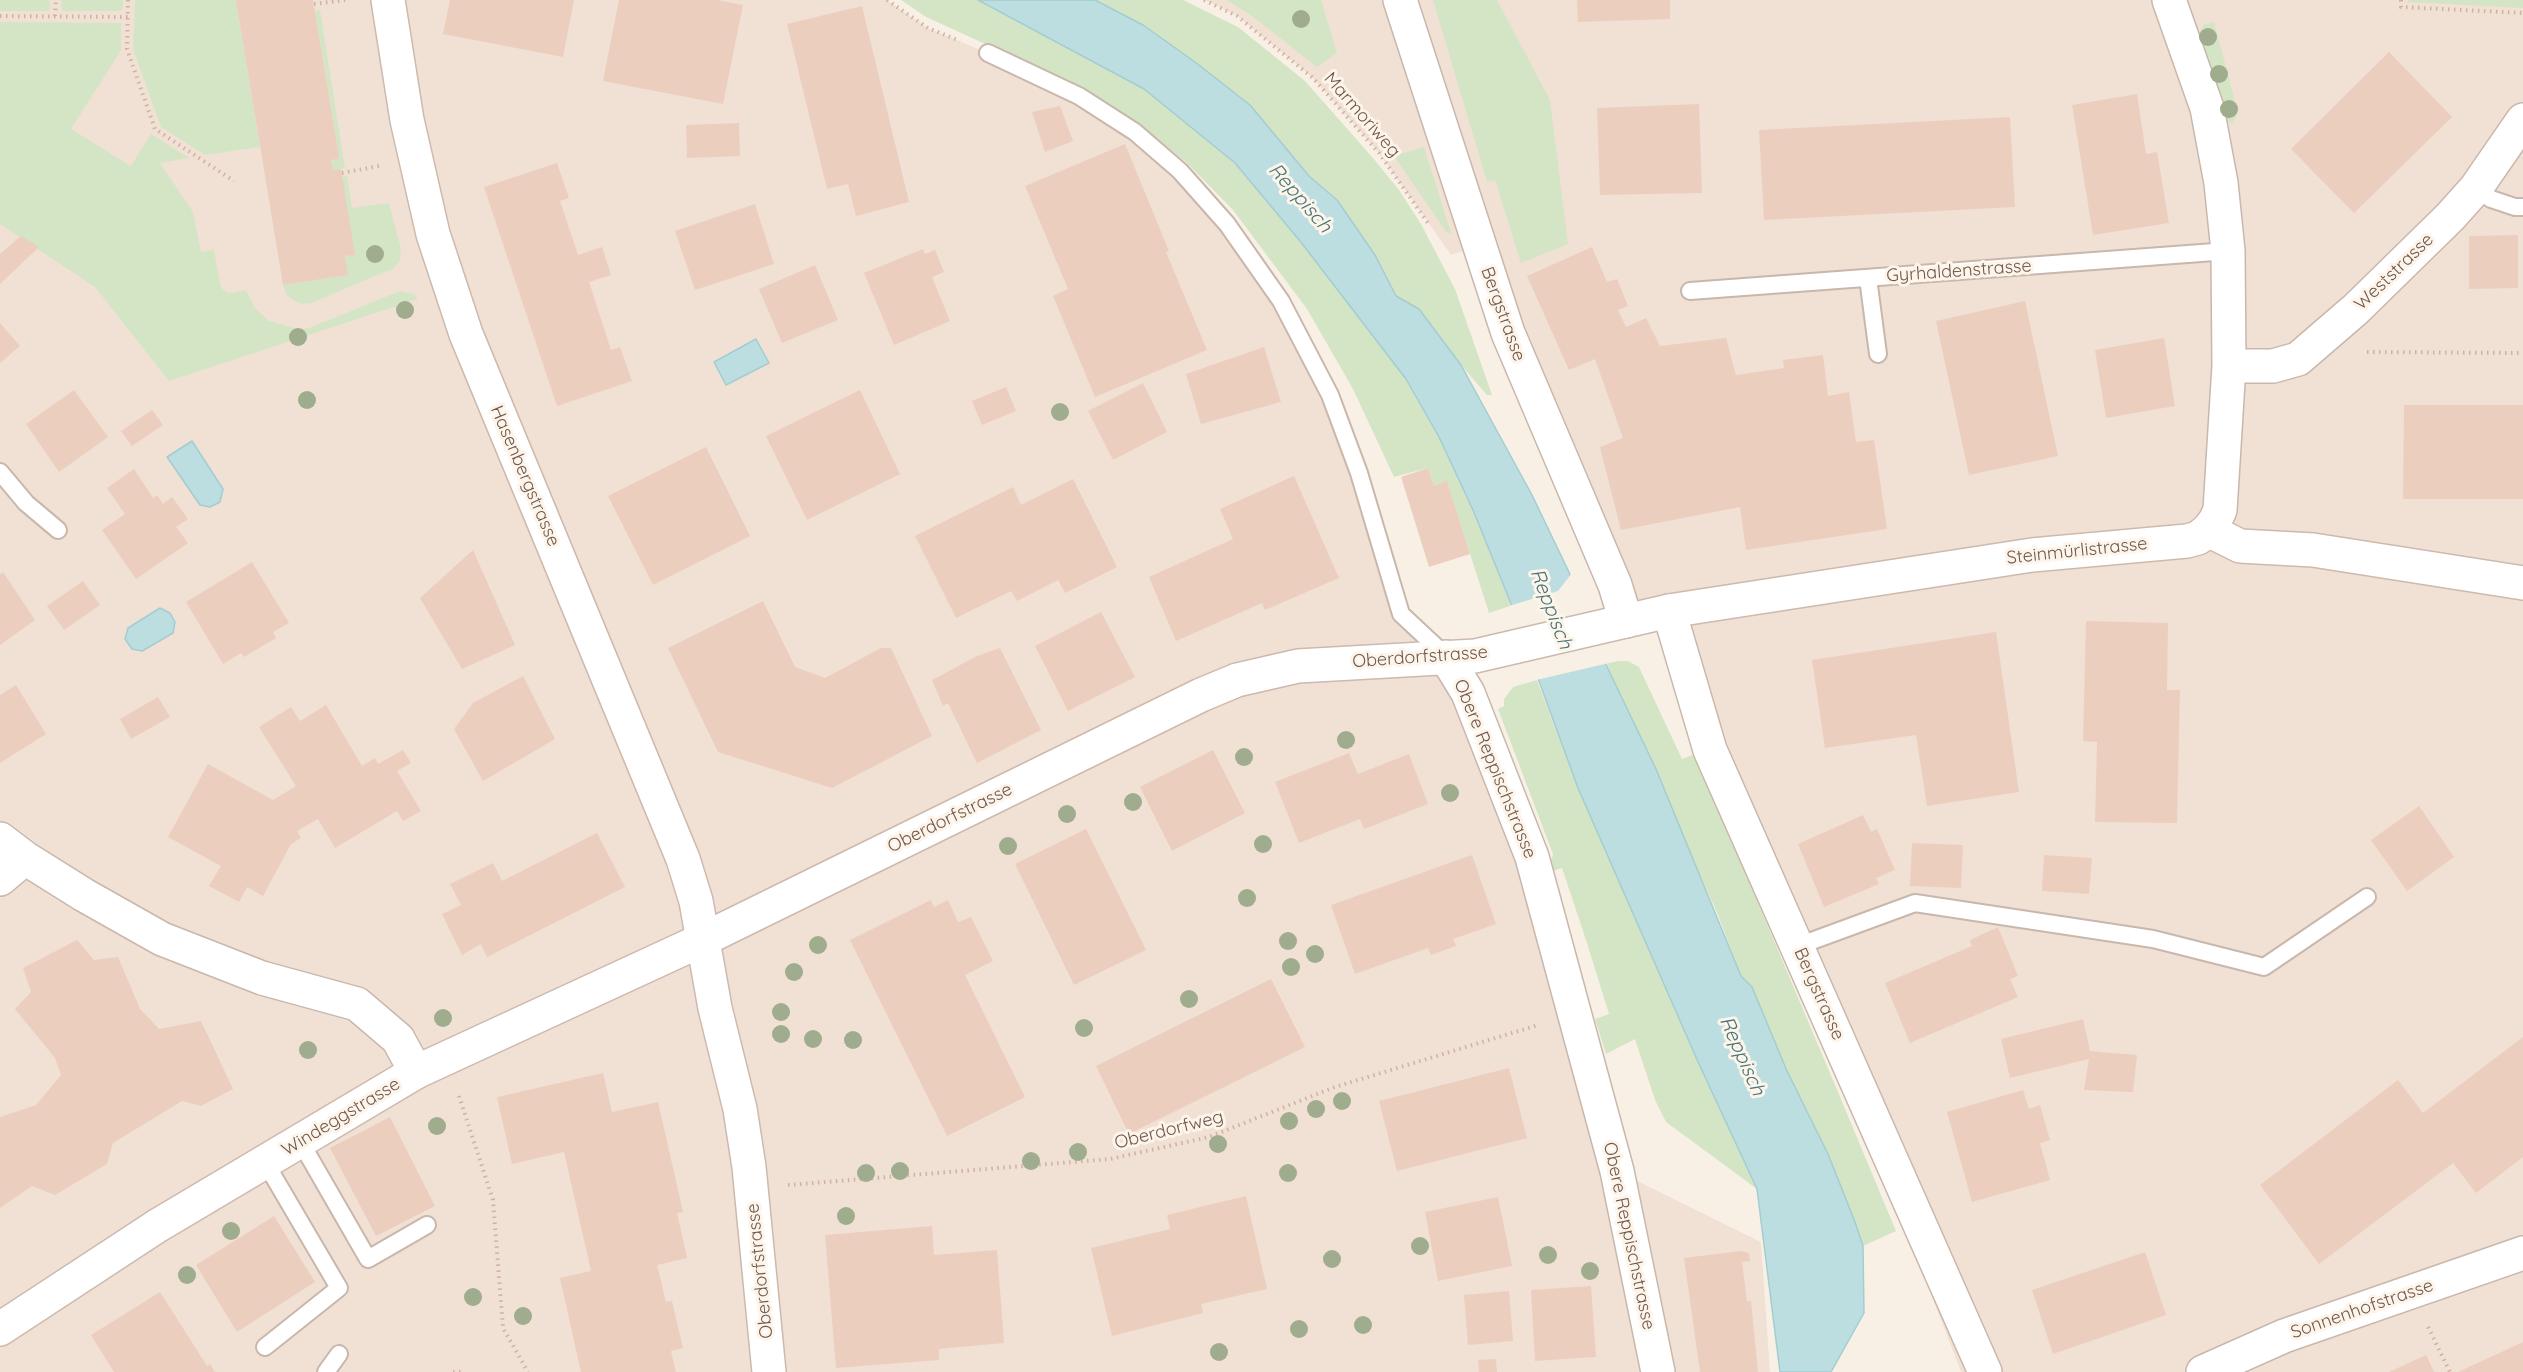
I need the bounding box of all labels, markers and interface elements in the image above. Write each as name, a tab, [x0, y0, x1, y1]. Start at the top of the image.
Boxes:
street label: Marmoriweg	[1319, 68, 1405, 162]
water label: Reppisch	[1263, 158, 1337, 238]
street label: Weststrasse	[2350, 229, 2438, 315]
street label: Gyrhaldenstrasse	[1886, 255, 2032, 287]
street label: Bergstrasse	[1476, 264, 1530, 364]
street label: Hasenbergstrasse	[486, 402, 564, 550]
street label: Steinmürlistrasse	[2006, 533, 2148, 569]
water label: Reppisch	[1525, 565, 1577, 653]
street label: Oberdorfstrasse	[1352, 641, 1488, 673]
street label: Obere Reppischstrasse	[1449, 676, 1541, 862]
street label: Oberdorfstrasse	[884, 779, 1016, 857]
street label: Bergstrasse	[1789, 944, 1849, 1044]
water label: Reppisch	[1714, 1013, 1770, 1099]
street label: Windeggstrasse	[278, 1073, 404, 1161]
street label: Oberdorfweg	[1112, 1106, 1226, 1154]
street label: Obere Reppischstrasse	[1599, 1140, 1659, 1332]
street label: Oberdorfstrasse	[742, 1202, 778, 1340]
street label: Sonnenhofstrasse	[2288, 1275, 2436, 1343]

